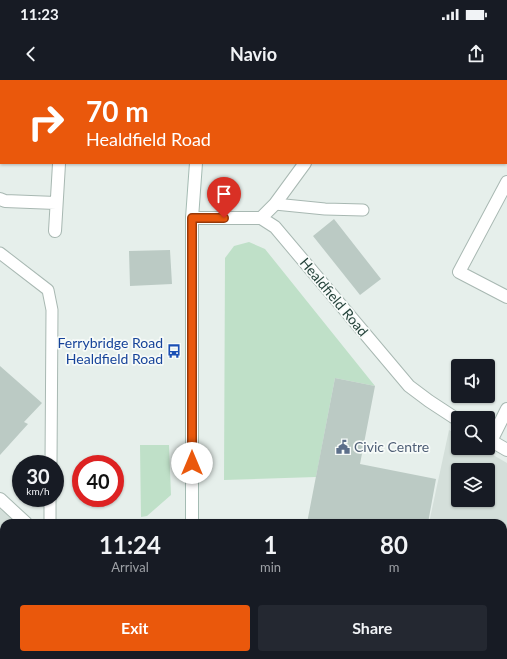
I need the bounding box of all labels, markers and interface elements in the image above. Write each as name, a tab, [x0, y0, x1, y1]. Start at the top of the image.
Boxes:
text: 11:23	[20, 5, 59, 23]
icon: back	[20, 43, 42, 65]
text: Navio	[230, 43, 277, 65]
icon: share	[465, 43, 487, 65]
text: 70 m	[86, 94, 149, 128]
icon: right	[20, 96, 72, 148]
text: Healdfield Road	[86, 128, 211, 150]
pin	[207, 177, 241, 218]
icon: arrive	[213, 183, 235, 205]
street label: Healdfield Road	[297, 254, 372, 339]
place label: Ferrybridge Road Healdfield Road	[58, 334, 163, 367]
bus stop icon: Ferrybridge Road Healdfield Road	[166, 343, 182, 359]
map controls	[451, 359, 495, 507]
button: sound	[451, 359, 495, 403]
button: search	[451, 411, 495, 455]
place label: Civic Centre	[354, 438, 429, 455]
public building icon: Civic Centre	[335, 439, 351, 455]
position arrow	[171, 442, 213, 484]
speed limit sign: 40	[72, 455, 124, 507]
button: layers	[451, 463, 495, 507]
text: 30	[26, 464, 50, 488]
text: km/h	[26, 485, 50, 497]
text: 11:24	[99, 530, 161, 559]
text: 1	[264, 530, 277, 559]
text: 80	[380, 530, 408, 559]
text: Arrival	[111, 559, 149, 575]
text: min	[260, 559, 281, 575]
text: m	[389, 559, 399, 575]
button: Exit	[20, 605, 250, 651]
button: Share	[258, 605, 487, 651]

